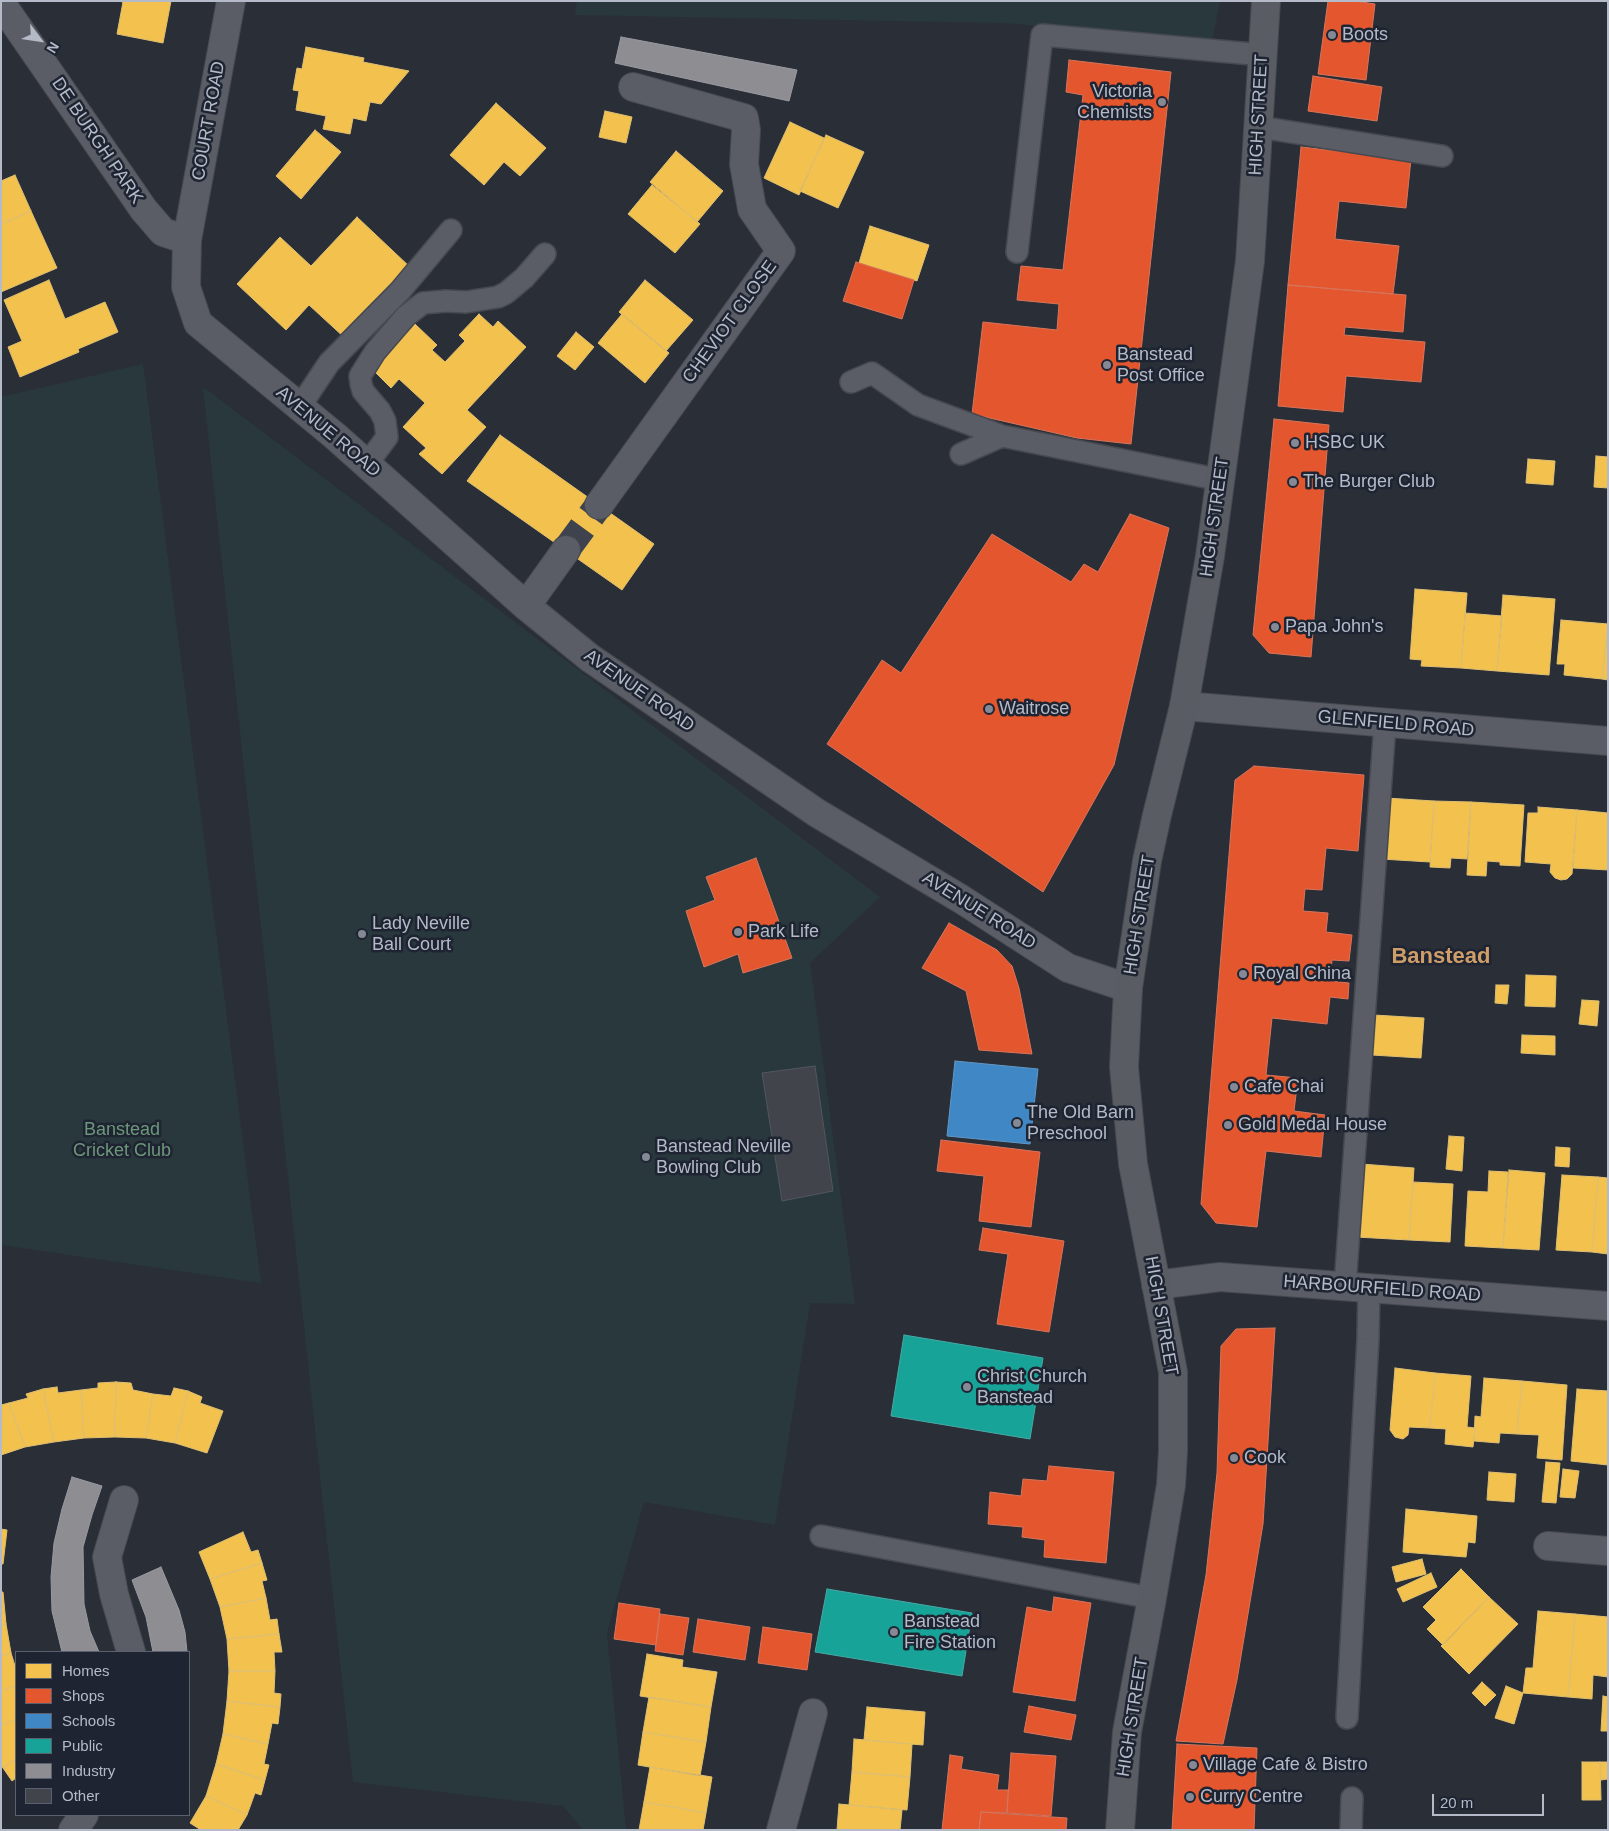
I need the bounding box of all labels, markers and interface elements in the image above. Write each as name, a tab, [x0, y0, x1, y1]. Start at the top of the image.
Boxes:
north arrow	[15, 15, 65, 65]
place label: Boots	[1342, 24, 1388, 46]
marker: Boots	[1326, 29, 1338, 41]
text: N	[43, 39, 62, 56]
street label: HIGH STREET	[1245, 54, 1273, 176]
street label: COURT ROAD	[188, 60, 230, 182]
street label: DE BURGH PARK	[47, 74, 147, 208]
place label: Victoria Chemists	[1077, 81, 1152, 124]
marker: Victoria Chemists	[1156, 96, 1168, 108]
street label: CHEVIOT CLOSE	[678, 257, 782, 387]
place label: Banstead Post Office	[1117, 344, 1205, 386]
marker: Banstead Post Office	[1101, 359, 1113, 371]
street label: AVENUE ROAD	[271, 382, 385, 482]
place label: HSBC UK	[1305, 432, 1385, 454]
marker: HSBC UK	[1289, 437, 1301, 449]
street label: HIGH STREET	[1196, 456, 1234, 578]
place label: The Burger Club	[1303, 471, 1435, 493]
marker: The Burger Club	[1287, 476, 1299, 488]
place label: Papa John's	[1285, 616, 1384, 638]
marker: Papa John's	[1269, 621, 1281, 633]
street label: AVENUE ROAD	[580, 645, 698, 737]
place label: Waitrose	[999, 698, 1069, 720]
marker: Waitrose	[983, 703, 995, 715]
street label: GLENFIELD ROAD	[1317, 706, 1475, 742]
street label: HIGH STREET	[1120, 854, 1160, 976]
street label: AVENUE ROAD	[918, 867, 1040, 955]
place label: Lady Neville Ball Court	[372, 913, 470, 956]
place label: Park Life	[748, 921, 819, 943]
marker: Park Life	[732, 926, 744, 938]
marker: Lady Neville Ball Court	[356, 928, 368, 940]
district label: Banstead	[1391, 944, 1491, 970]
place label: Royal China	[1253, 963, 1351, 985]
marker: Royal China	[1237, 968, 1249, 980]
place label: Cafe Chai	[1244, 1076, 1324, 1098]
marker: Cafe Chai	[1228, 1081, 1240, 1093]
place label: The Old Barn Preschool	[1027, 1102, 1134, 1144]
place label: Gold Medal House	[1238, 1114, 1387, 1136]
marker: The Old Barn Preschool	[1011, 1117, 1023, 1129]
park label: Banstead Cricket Club	[73, 1119, 171, 1162]
marker: Gold Medal House	[1222, 1119, 1234, 1131]
place label: Banstead Neville Bowling Club	[656, 1136, 791, 1178]
marker: Banstead Neville Bowling Club	[640, 1151, 652, 1163]
street label: HIGH STREET	[1140, 1255, 1182, 1377]
street label: HARBOURFIELD ROAD	[1282, 1271, 1482, 1307]
place label: Christ Church Banstead	[977, 1366, 1087, 1408]
marker: Christ Church Banstead	[961, 1381, 973, 1393]
place label: Cook	[1244, 1447, 1286, 1469]
marker: Cook	[1228, 1452, 1240, 1464]
place label: Banstead Fire Station	[904, 1611, 996, 1654]
marker: Banstead Fire Station	[888, 1626, 900, 1638]
legend	[15, 1651, 190, 1816]
street label: HIGH STREET	[1113, 1656, 1153, 1778]
text: Homes	[62, 1662, 110, 1679]
text: Shops	[62, 1687, 105, 1704]
text: Schools	[62, 1712, 115, 1729]
text: Public	[62, 1737, 103, 1754]
place label: Village Cafe & Bistro	[1203, 1754, 1368, 1776]
marker: Village Cafe & Bistro	[1187, 1759, 1199, 1771]
text: Industry	[62, 1762, 115, 1779]
scale bar	[1434, 1784, 1546, 1816]
place label: Curry Centre	[1200, 1786, 1303, 1808]
text: Other	[62, 1787, 100, 1804]
marker: Curry Centre	[1184, 1791, 1196, 1803]
text: 20 m	[1440, 1794, 1473, 1811]

